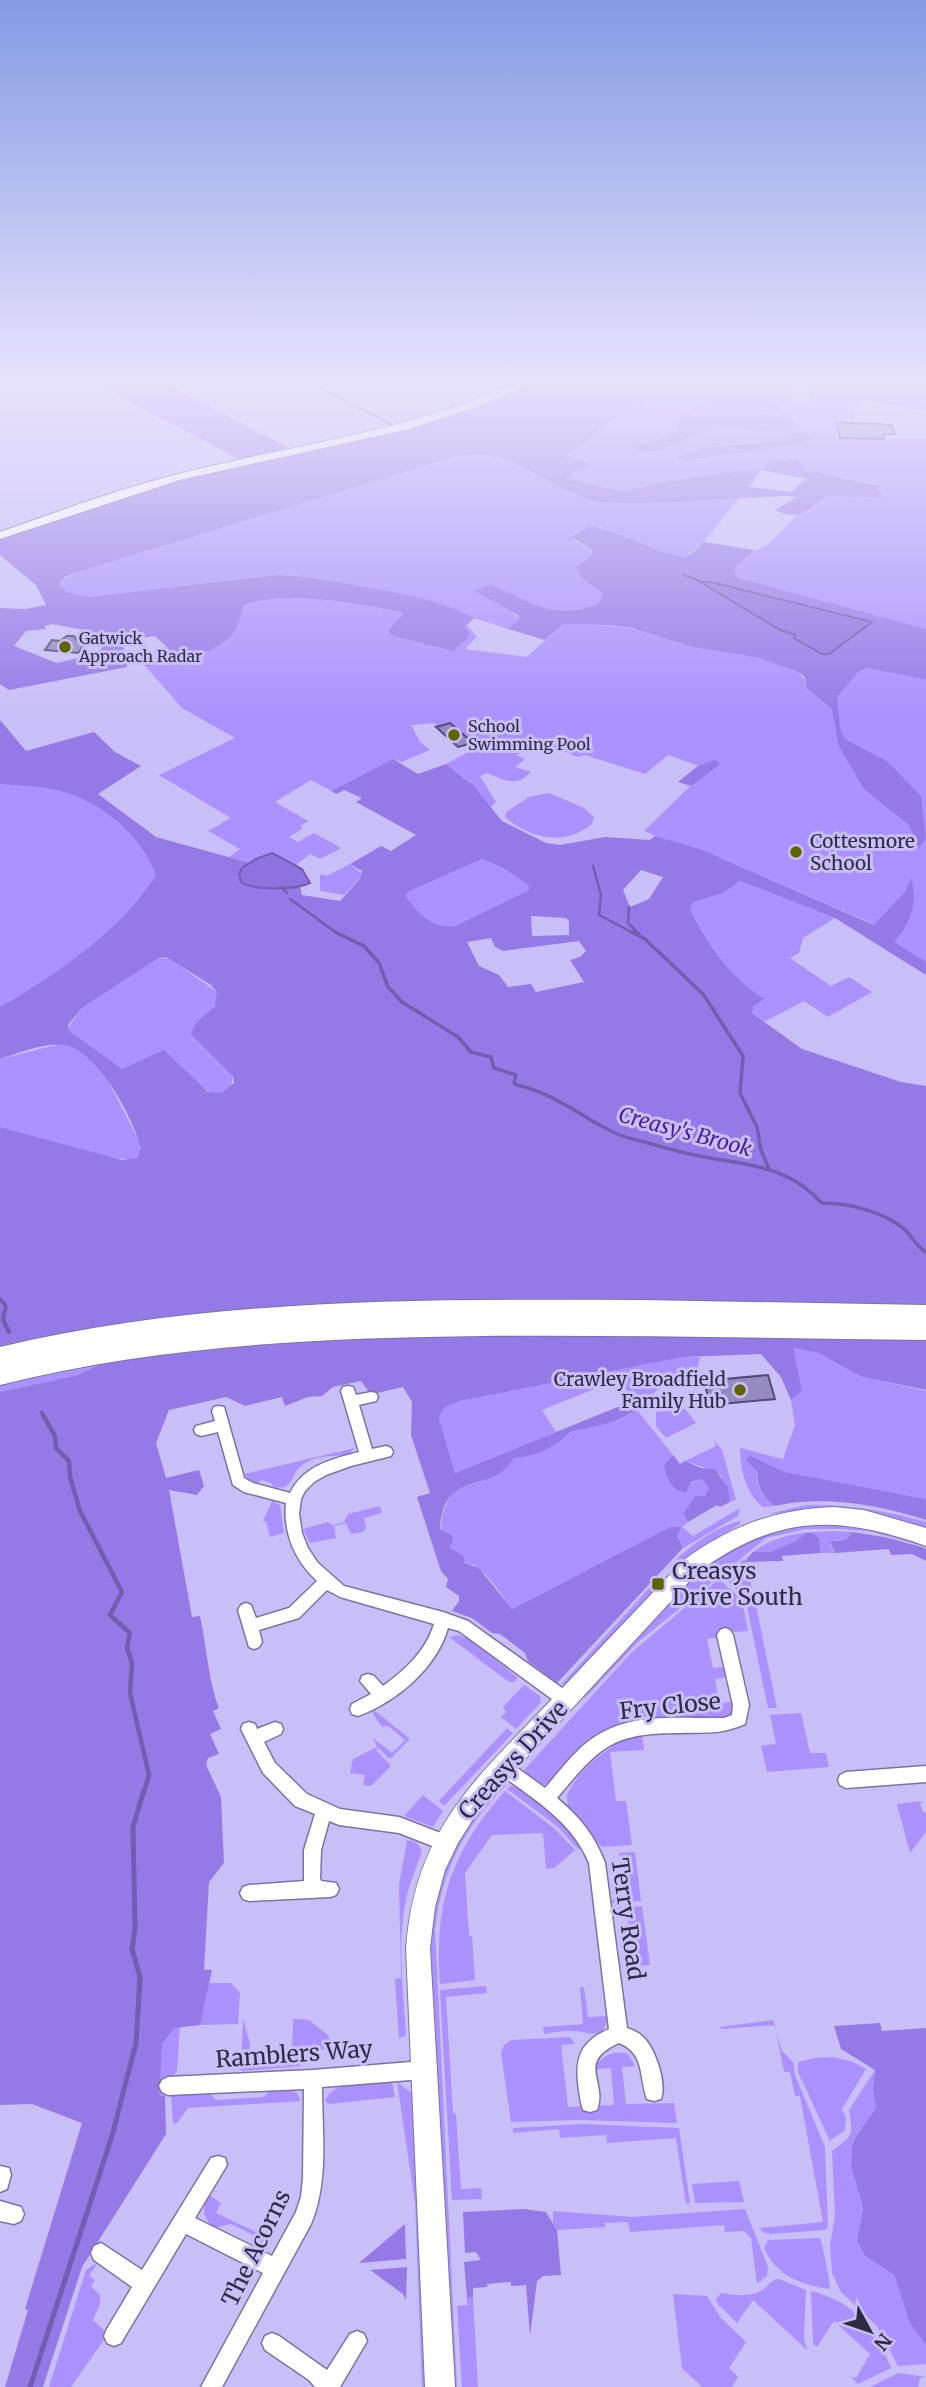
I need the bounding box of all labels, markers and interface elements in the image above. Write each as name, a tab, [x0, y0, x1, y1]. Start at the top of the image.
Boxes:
place label: Gatwick Approach Radar	[78, 628, 202, 666]
marker: Gatwick Approach Radar	[57, 639, 73, 655]
place label: School Swimming Pool	[468, 716, 591, 754]
marker: School Swimming Pool	[446, 727, 462, 743]
place label: Cottesmore School	[810, 829, 915, 875]
marker: Cottesmore School	[788, 844, 804, 860]
water label: Creasy's Brook	[615, 1101, 755, 1162]
place label: Crawley Broadfield Family Hub	[554, 1367, 726, 1413]
marker: Crawley Broadfield Family Hub	[732, 1382, 748, 1398]
place label: Creasys Drive South	[672, 1556, 803, 1611]
marker: Creasys Drive South	[650, 1576, 666, 1592]
street label: Fry Close	[618, 1686, 722, 1725]
street label: Creasys Drive	[452, 1694, 573, 1825]
street label: Terry Road	[606, 1856, 651, 1982]
street label: Ramblers Way	[214, 2033, 374, 2073]
street label: The Acorns	[215, 2185, 296, 2311]
north arrow	[835, 2296, 905, 2366]
text: N	[869, 2328, 897, 2355]

